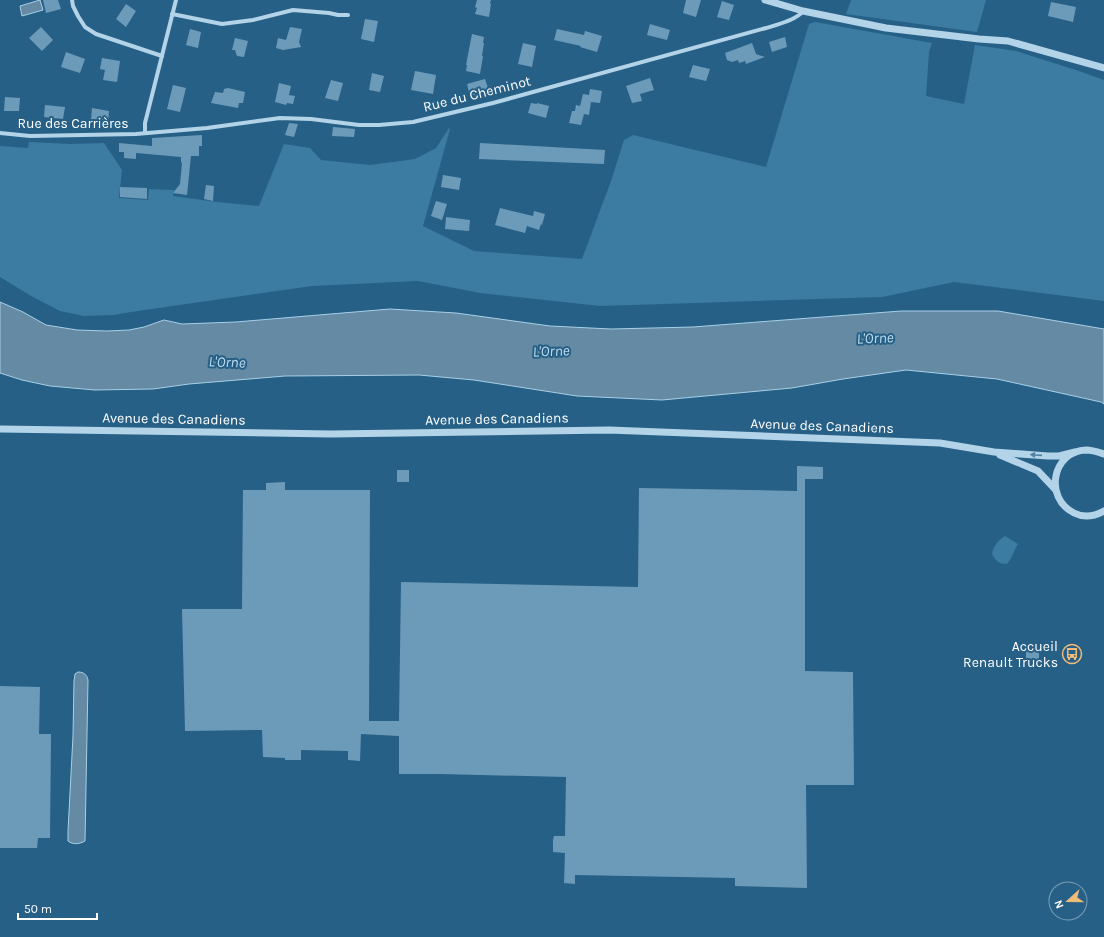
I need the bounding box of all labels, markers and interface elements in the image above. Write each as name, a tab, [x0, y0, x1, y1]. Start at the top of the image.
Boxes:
street label: Rue du Cheminot	[421, 72, 533, 116]
street label: Rue des Carrières	[17, 115, 129, 132]
water label: L'Orne	[856, 328, 894, 348]
water label: L'Orne	[532, 341, 570, 361]
water label: L'Orne	[208, 352, 246, 372]
street label: Avenue des Canadiens	[102, 409, 246, 429]
street label: Avenue des Canadiens	[425, 409, 569, 429]
street label: Avenue des Canadiens	[750, 415, 894, 437]
one-way arrow	[1030, 452, 1042, 459]
place label: Accueil Renault Trucks	[963, 638, 1058, 671]
bus stop icon: Accueil Renault Trucks	[1061, 643, 1083, 665]
north arrow	[1048, 881, 1088, 921]
scale bar	[18, 895, 97, 921]
text: N	[1052, 898, 1067, 910]
text: 50 m	[24, 902, 52, 916]

